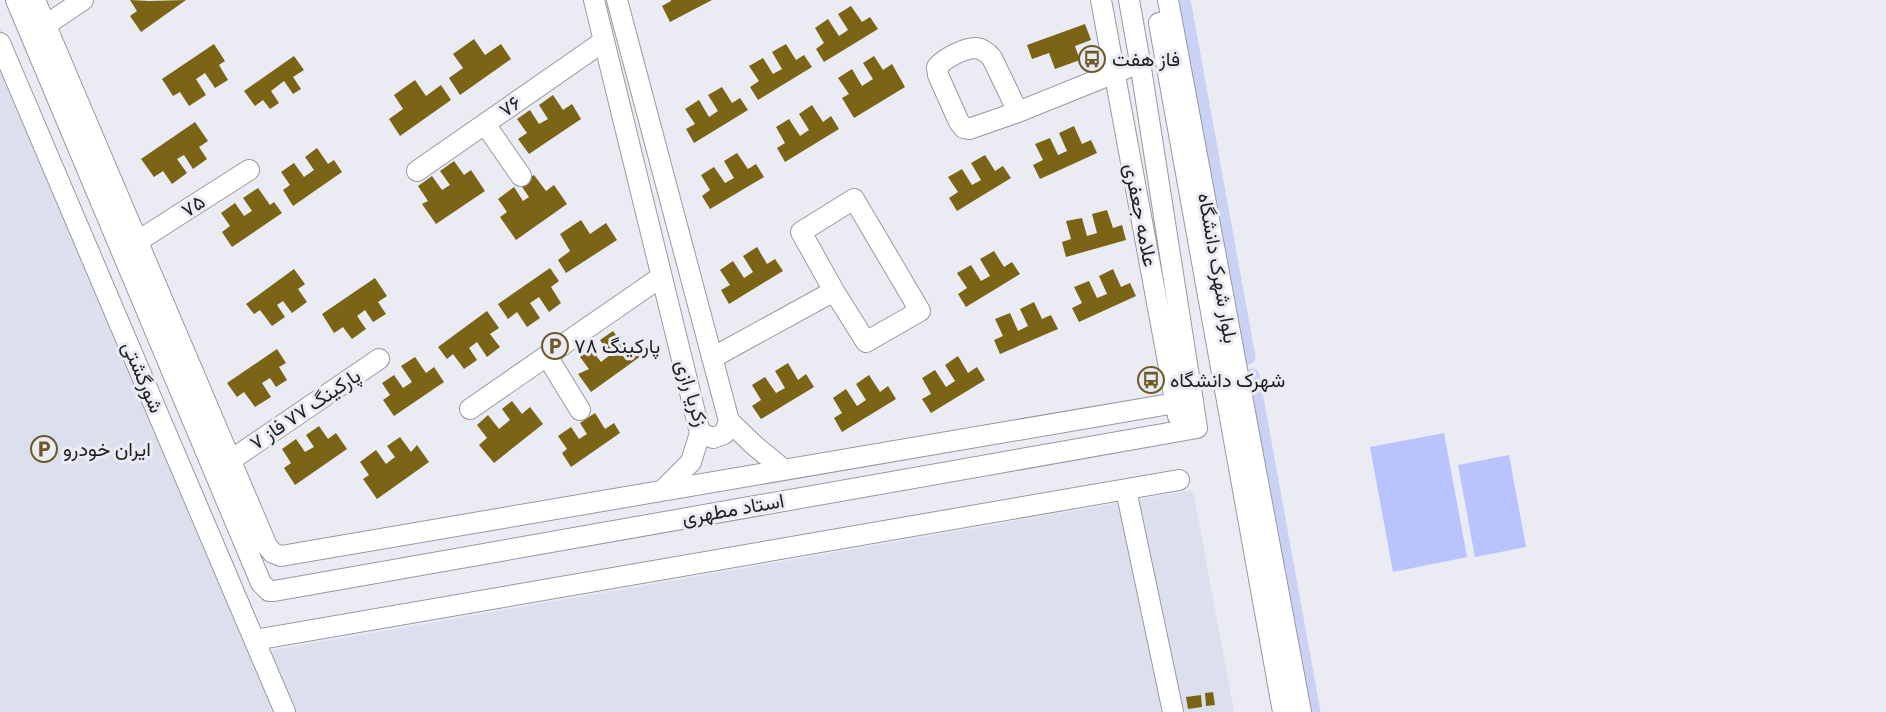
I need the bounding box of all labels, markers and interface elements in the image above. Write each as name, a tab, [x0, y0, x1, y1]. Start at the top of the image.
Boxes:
bus stop icon: فاز هفت	[1077, 44, 1107, 74]
place label: فاز هفت	[1112, 47, 1180, 72]
street label: ۷۶	[494, 90, 526, 122]
street label: علامه جعفری	[1118, 161, 1163, 269]
street label: ۷۵	[177, 190, 209, 222]
street label: بلوار شهرک دانشگاه	[1192, 191, 1243, 345]
parking icon: پارکینگ ۷۸	[540, 331, 570, 361]
place label: پارکینگ ۷۸	[574, 334, 660, 360]
street label: شورگشتی	[116, 338, 169, 417]
street label: زکریا رازی	[670, 357, 714, 430]
street label: پارکینگ ۷۷ فاز ۷	[245, 363, 366, 456]
bus stop icon: شهرک دانشگاه	[1136, 365, 1166, 395]
place label: شهرک دانشگاه	[1170, 368, 1285, 393]
parking icon: ایران خودرو	[29, 434, 59, 464]
place label: ایران خودرو	[63, 437, 151, 462]
street label: استاد مطهری	[680, 488, 786, 531]

